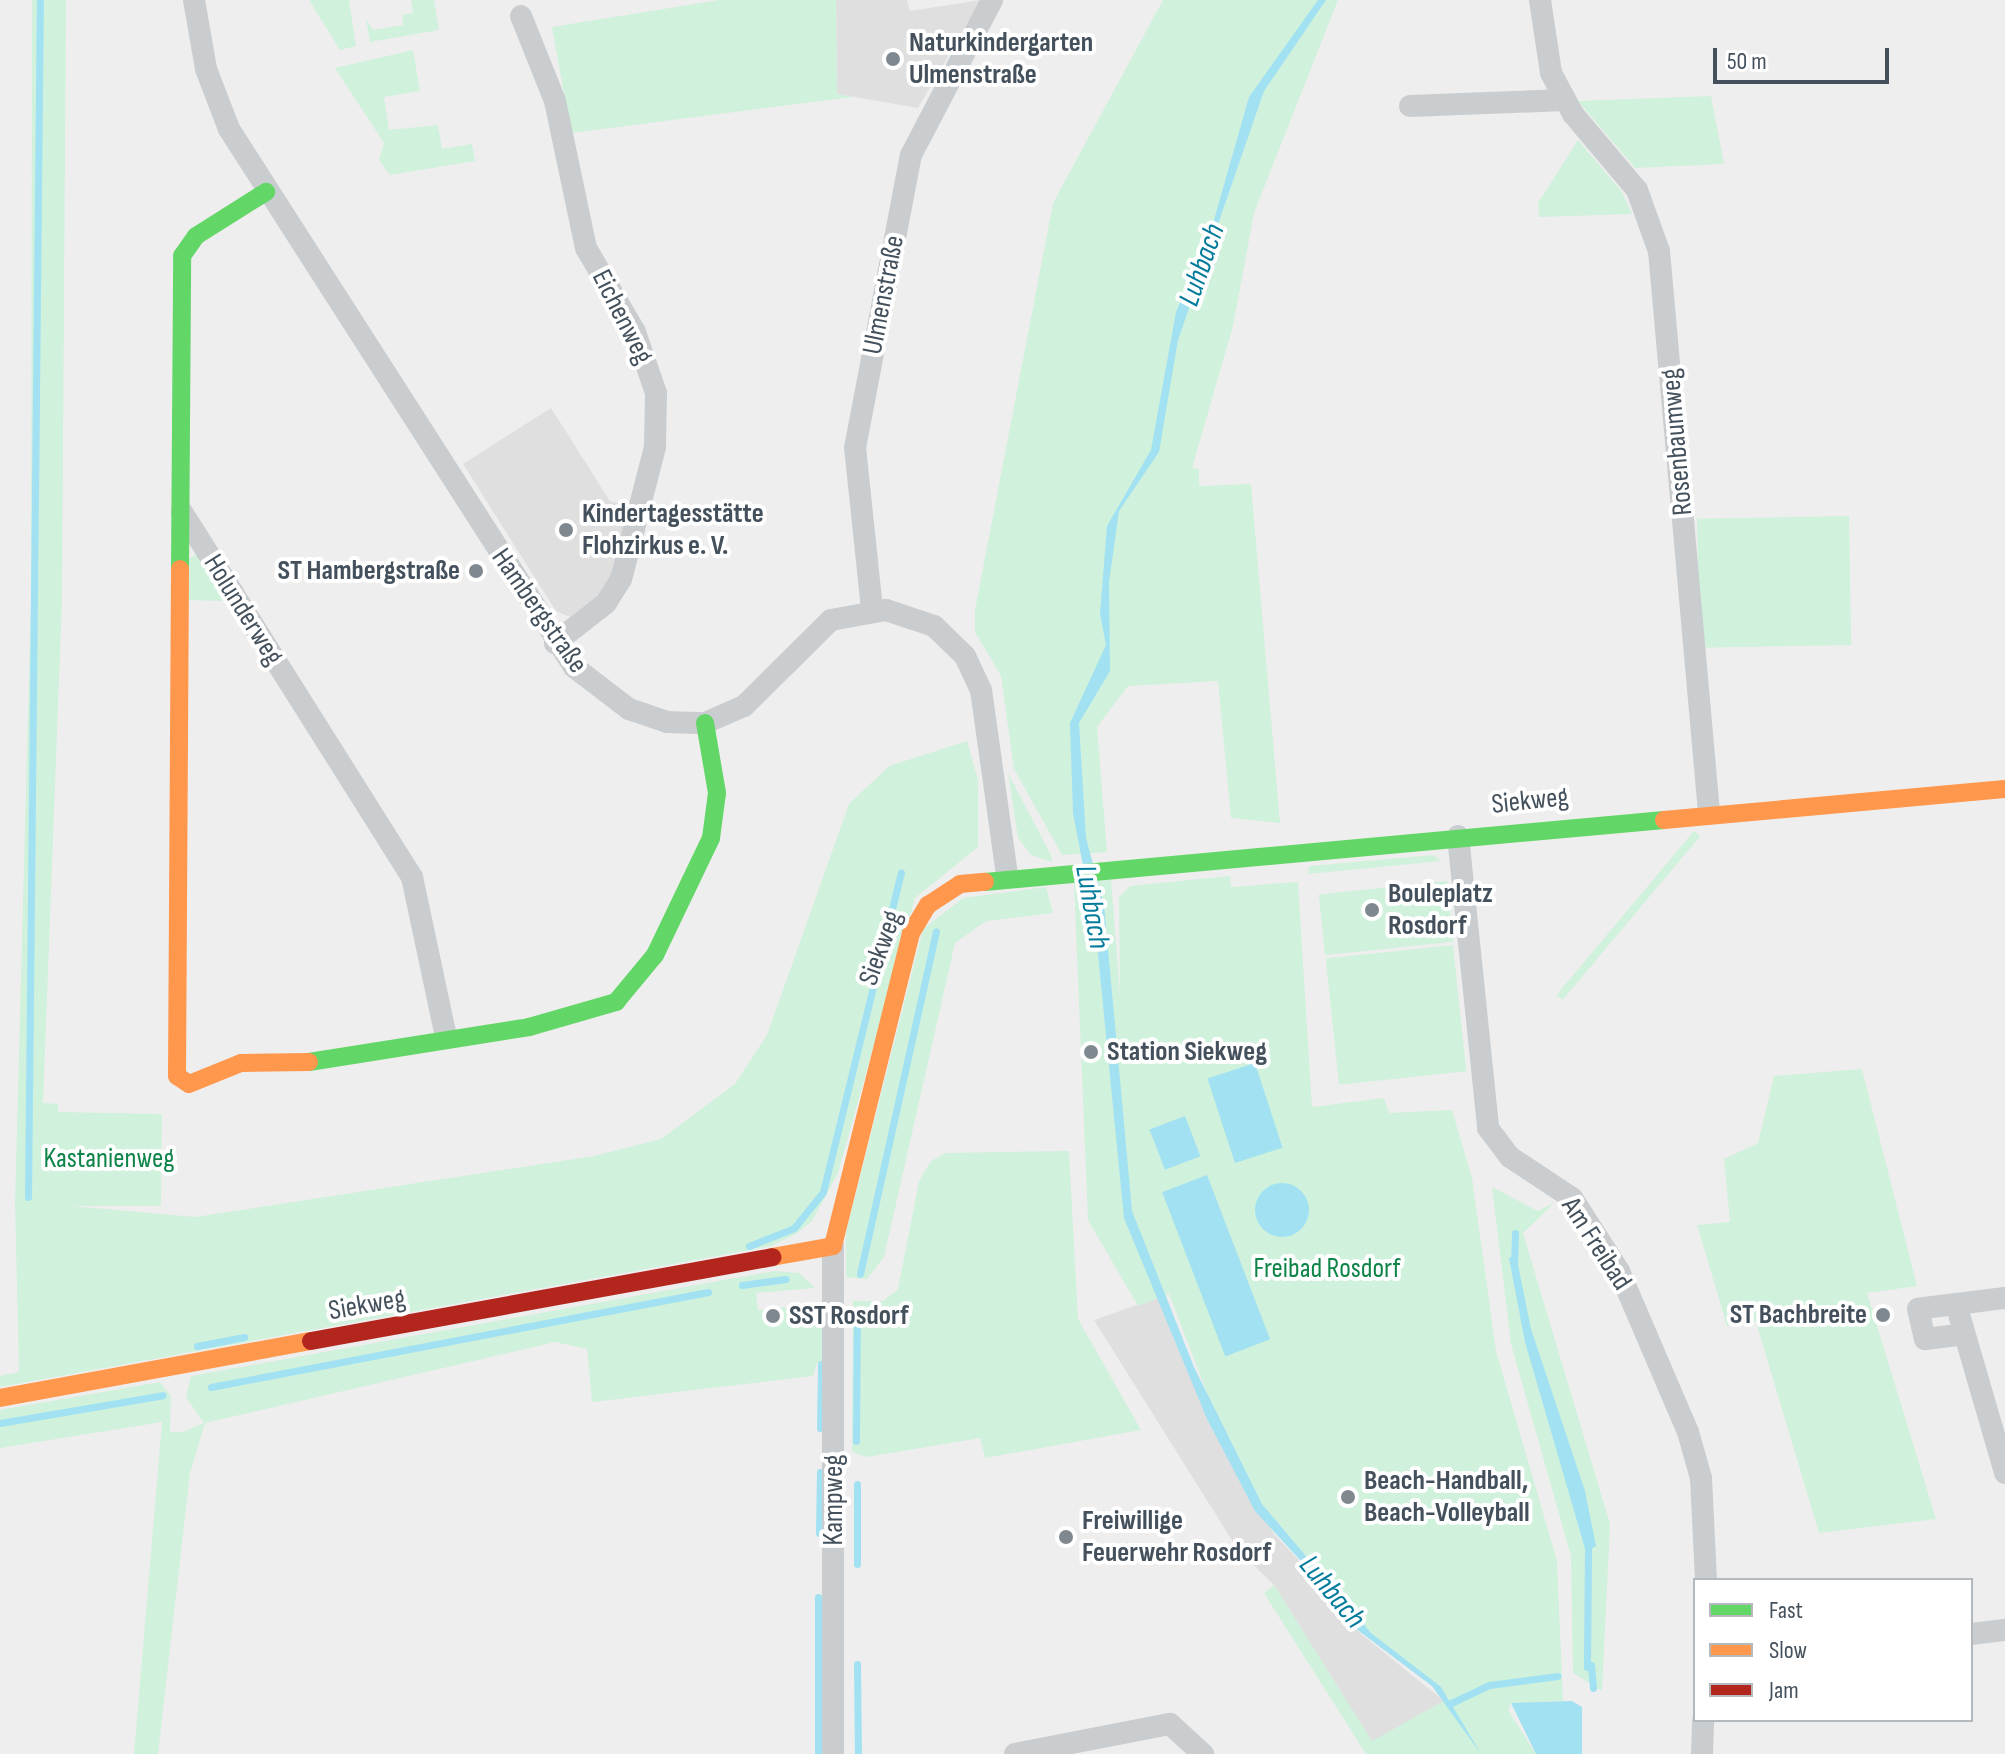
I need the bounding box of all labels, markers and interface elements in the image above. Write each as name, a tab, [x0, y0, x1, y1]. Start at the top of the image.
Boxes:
place label: Naturkindergarten Ulmenstraße	[909, 26, 1093, 92]
scale bar	[1717, 32, 1893, 82]
text: 50 m	[1727, 47, 1767, 76]
marker: Naturkindergarten Ulmenstraße	[884, 50, 902, 68]
water label: Luhbach	[1171, 219, 1233, 311]
street label: Ulmenstraße	[856, 233, 912, 357]
street label: Eichenweg	[584, 264, 660, 370]
street label: Rosenbaumweg	[1654, 367, 1700, 517]
place label: Kindertagesstätte Flohzirkus e. V.	[582, 497, 764, 563]
marker: Kindertagesstätte Flohzirkus e. V.	[557, 521, 575, 539]
street label: Hambergstraße	[484, 542, 594, 680]
street label: Holunderweg	[196, 548, 290, 672]
place label: ST Hambergstraße	[278, 554, 460, 588]
marker: ST Hambergstraße	[467, 562, 485, 580]
street label: Siekweg	[1490, 780, 1570, 822]
water label: Luhbach	[1067, 862, 1117, 952]
place label: Bouleplatz Rosdorf	[1388, 877, 1493, 943]
marker: Bouleplatz Rosdorf	[1363, 901, 1381, 919]
street label: Siekweg	[852, 906, 910, 990]
place label: Station Siekweg	[1107, 1035, 1267, 1069]
marker: Station Siekweg	[1082, 1043, 1100, 1061]
park label: Kastanienweg	[44, 1142, 174, 1176]
street label: Am Freibad	[1554, 1191, 1638, 1297]
park label: Freibad Rosdorf	[1253, 1252, 1401, 1286]
street label: Siekweg	[326, 1282, 408, 1328]
place label: ST Bachbreite	[1730, 1298, 1867, 1332]
place label: SST Rosdorf	[789, 1299, 909, 1333]
marker: ST Bachbreite	[1874, 1306, 1892, 1324]
marker: SST Rosdorf	[764, 1307, 782, 1325]
street label: Kampweg	[817, 1455, 851, 1545]
place label: Beach-Handball, Beach-Volleyball	[1364, 1464, 1530, 1530]
marker: Beach-Handball, Beach-Volleyball	[1339, 1488, 1357, 1506]
place label: Freiwillige Feuerwehr Rosdorf	[1082, 1504, 1271, 1570]
marker: Freiwillige Feuerwehr Rosdorf	[1057, 1528, 1075, 1546]
water label: Luhbach	[1291, 1548, 1373, 1636]
legend	[1693, 1578, 1973, 1722]
text: Fast	[1769, 1596, 1803, 1625]
text: Slow	[1769, 1636, 1807, 1665]
text: Jam	[1769, 1676, 1799, 1705]

